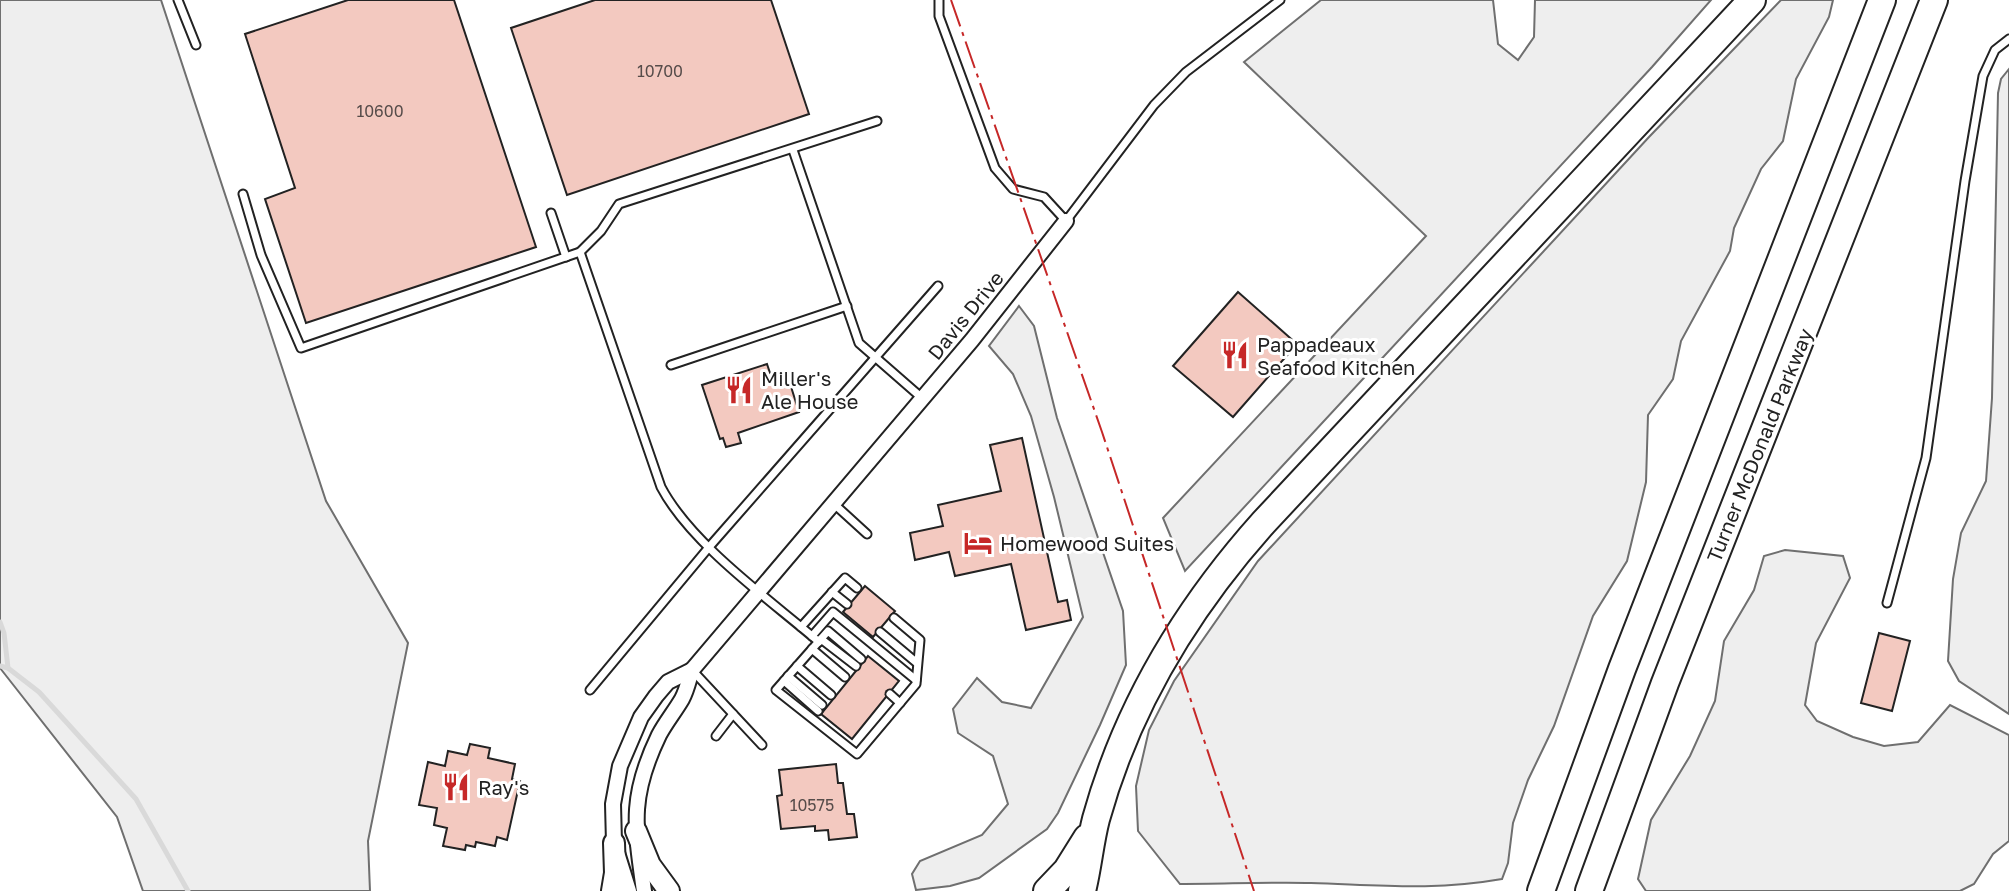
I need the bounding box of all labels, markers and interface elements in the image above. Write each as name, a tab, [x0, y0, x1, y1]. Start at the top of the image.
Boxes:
house number: 10700	[637, 61, 683, 81]
house number: 10600	[356, 101, 404, 121]
street label: Davis Drive	[922, 266, 1008, 364]
street label: Turner McDonald Parkway	[1701, 325, 1817, 565]
place label: Pappadeaux Seafood Kitchen	[1257, 332, 1415, 379]
restaurant icon: Pappadeaux Seafood Kitchen	[1220, 340, 1250, 370]
place label: Miller's Ale House	[761, 366, 858, 413]
restaurant icon: Miller's Ale House	[724, 375, 754, 405]
hotel icon: Homewood Suites	[963, 528, 993, 558]
place label: Homewood Suites	[1000, 531, 1174, 555]
restaurant icon: Ray's	[441, 772, 471, 802]
place label: Ray's	[478, 775, 529, 799]
house number: 10575	[790, 795, 834, 815]

